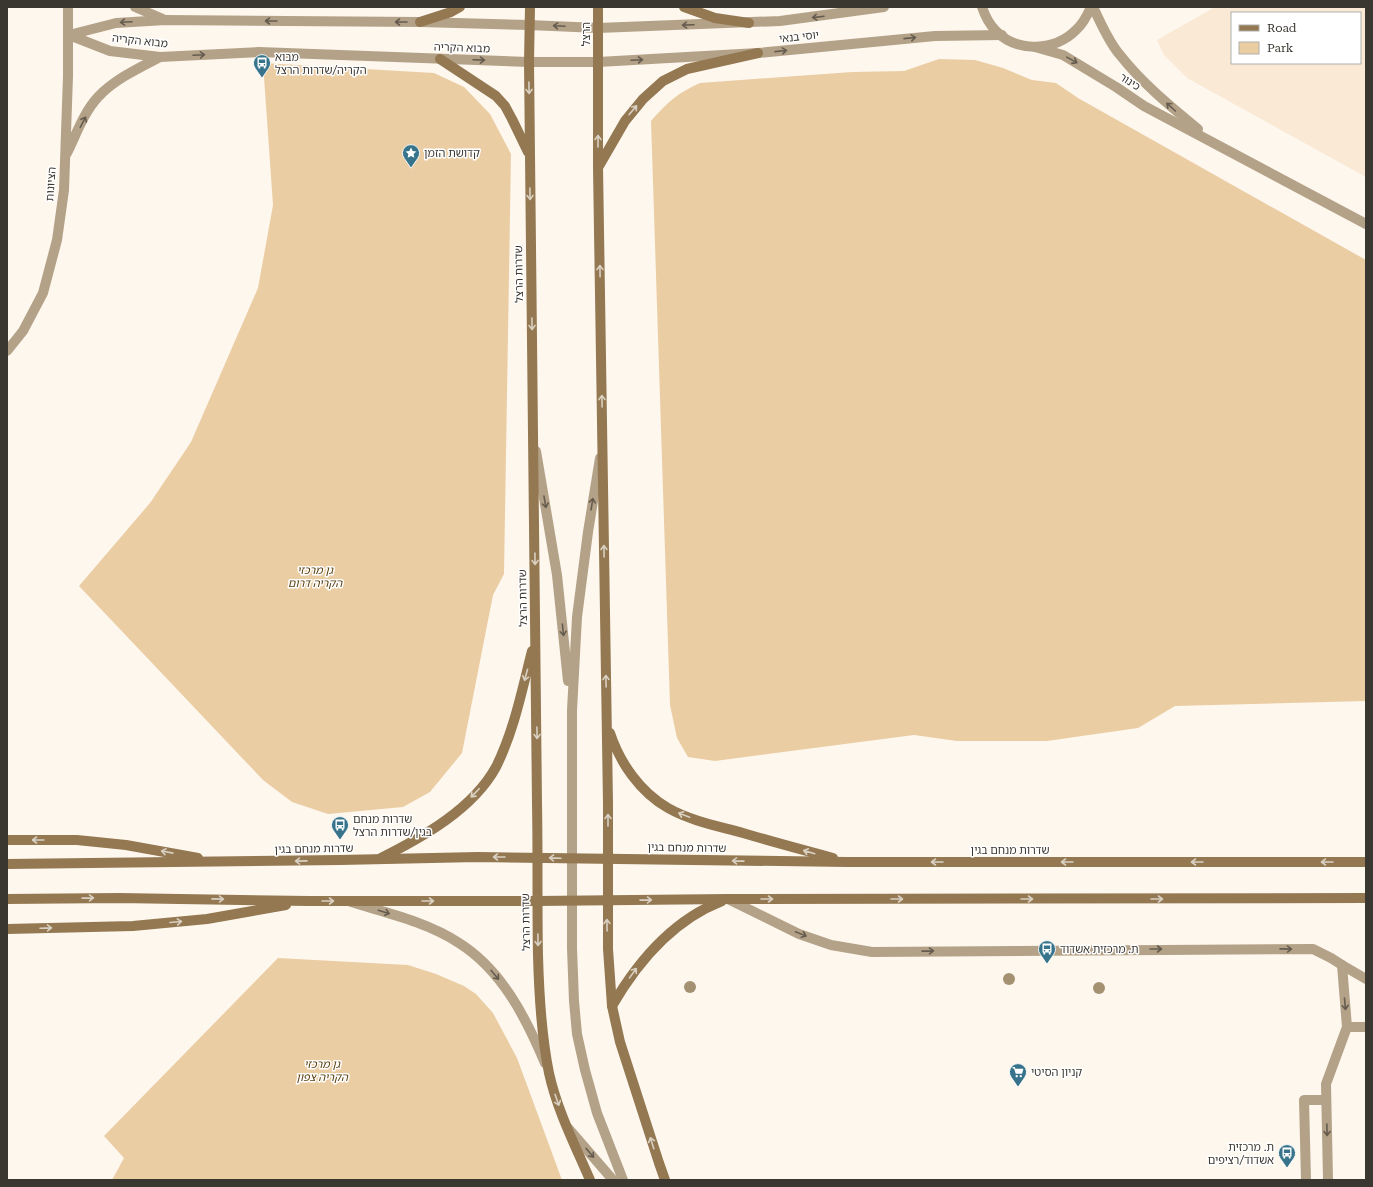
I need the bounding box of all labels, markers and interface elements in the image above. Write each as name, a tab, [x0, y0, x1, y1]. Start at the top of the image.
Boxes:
legend	[1231, 12, 1361, 64]
one-way arrow	[812, 13, 825, 20]
one-way arrow	[265, 17, 278, 25]
one-way arrow	[120, 18, 133, 26]
one-way arrow	[395, 18, 408, 26]
text: Road	[1267, 21, 1297, 35]
street label: הרצל	[580, 22, 593, 46]
one-way arrow	[682, 22, 695, 29]
one-way arrow	[553, 23, 566, 30]
street label: יוסי בנאי	[778, 28, 820, 46]
street label: מבוא הקריה	[111, 32, 169, 50]
one-way arrow	[903, 35, 916, 42]
street label: מבוא הקריה	[434, 41, 490, 55]
text: Park	[1267, 41, 1294, 55]
one-way arrow	[774, 47, 787, 55]
one-way arrow	[192, 51, 205, 59]
place label: מבוא הקריה/שדרות הרצל	[275, 51, 367, 77]
bus stop icon: מבוא הקריה/שדרות הרצל	[252, 53, 272, 78]
one-way arrow	[472, 56, 485, 64]
one-way arrow	[630, 56, 643, 63]
one-way arrow	[1066, 57, 1078, 65]
street label: כינור	[1117, 71, 1143, 94]
one-way arrow	[525, 81, 533, 94]
one-way arrow	[1166, 102, 1176, 111]
one-way arrow	[629, 105, 638, 116]
one-way arrow	[80, 116, 87, 128]
one-way arrow	[594, 135, 602, 148]
place icon: קדושת הזמן	[401, 143, 421, 168]
place label: קדושת הזמן	[424, 147, 480, 160]
street label: הציונות	[43, 166, 59, 202]
one-way arrow	[526, 187, 534, 200]
street label: שדרות הרצל	[512, 245, 526, 303]
one-way arrow	[596, 265, 604, 278]
one-way arrow	[528, 317, 536, 330]
one-way arrow	[598, 395, 606, 408]
one-way arrow	[541, 495, 549, 508]
one-way arrow	[588, 498, 596, 511]
one-way arrow	[600, 545, 608, 558]
one-way arrow	[531, 552, 539, 565]
park label: גן מרכזי הקריה דרום	[288, 564, 343, 590]
street label: שדרות הרצל	[516, 569, 530, 627]
one-way arrow	[559, 623, 567, 636]
one-way arrow	[521, 669, 529, 682]
one-way arrow	[602, 675, 610, 688]
one-way arrow	[533, 726, 541, 739]
one-way arrow	[471, 788, 480, 798]
one-way arrow	[679, 811, 691, 819]
place label: שדרות מנחם בגין/שדרות הרצל	[353, 813, 432, 839]
one-way arrow	[604, 814, 612, 827]
bus stop icon: שדרות מנחם בגין/שדרות הרצל	[330, 815, 350, 840]
one-way arrow	[32, 836, 45, 844]
street label: שדרות מנחם בגין	[647, 841, 727, 855]
street label: שדרות מנחם בגין	[274, 842, 354, 856]
street label: שדרות מנחם בגין	[971, 844, 1049, 857]
one-way arrow	[161, 848, 174, 856]
one-way arrow	[803, 848, 816, 855]
one-way arrow	[493, 853, 506, 861]
one-way arrow	[549, 854, 562, 861]
one-way arrow	[295, 857, 308, 865]
one-way arrow	[732, 857, 745, 865]
one-way arrow	[931, 858, 944, 866]
one-way arrow	[1061, 858, 1074, 866]
one-way arrow	[1191, 858, 1204, 866]
one-way arrow	[1321, 858, 1334, 866]
street label: שדרות הרצל	[519, 893, 533, 951]
one-way arrow	[81, 894, 94, 902]
one-way arrow	[760, 895, 773, 903]
one-way arrow	[890, 895, 903, 903]
one-way arrow	[1020, 895, 1033, 903]
one-way arrow	[1150, 895, 1163, 903]
one-way arrow	[211, 896, 224, 903]
one-way arrow	[639, 896, 652, 904]
one-way arrow	[321, 897, 334, 905]
one-way arrow	[421, 897, 434, 905]
one-way arrow	[377, 909, 390, 916]
one-way arrow	[169, 918, 182, 926]
one-way arrow	[603, 919, 611, 932]
one-way arrow	[39, 925, 52, 932]
one-way arrow	[794, 931, 806, 939]
one-way arrow	[534, 933, 542, 946]
bus stop icon: ת. מרכזית אשדוד	[1037, 939, 1057, 964]
place label: ת. מרכזית אשדוד	[1060, 943, 1139, 956]
one-way arrow	[1149, 945, 1162, 953]
one-way arrow	[1279, 945, 1292, 953]
one-way arrow	[921, 947, 934, 955]
one-way arrow	[629, 968, 637, 979]
one-way arrow	[491, 970, 500, 981]
one-way arrow	[1341, 997, 1349, 1010]
park label: גן מרכזי הקריה צפון	[296, 1058, 349, 1084]
supermarket icon: קניון הסיטי	[1008, 1062, 1028, 1087]
place label: קניון הסיטי	[1031, 1066, 1082, 1079]
one-way arrow	[554, 1093, 562, 1105]
one-way arrow	[1323, 1123, 1331, 1136]
one-way arrow	[648, 1137, 655, 1150]
place label: ת. מרכזית אשדוד/רציפים	[1208, 1141, 1274, 1167]
bus stop icon: ת. מרכזית אשדוד/רציפים	[1277, 1143, 1297, 1168]
one-way arrow	[586, 1148, 595, 1158]

